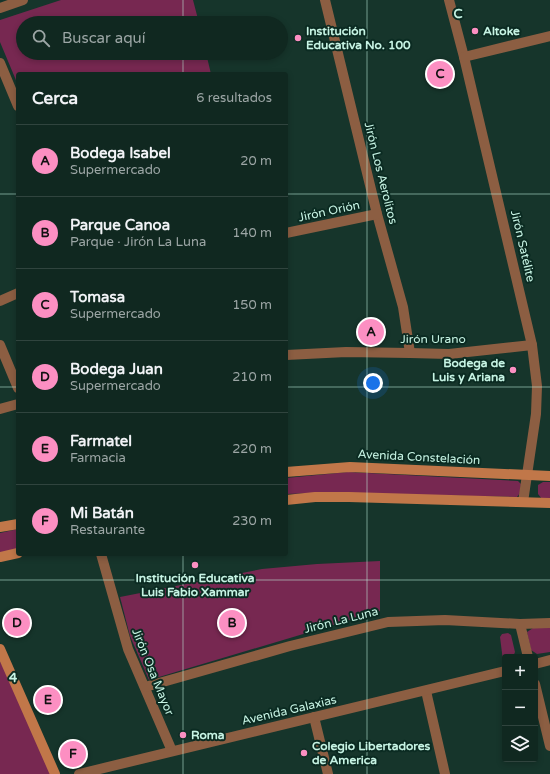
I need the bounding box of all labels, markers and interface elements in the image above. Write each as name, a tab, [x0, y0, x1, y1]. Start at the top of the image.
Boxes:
text: C	[453, 6, 463, 22]
search box	[16, 16, 288, 60]
place label: Institución Educativa No. 100	[306, 24, 411, 52]
place label: Altoke	[483, 24, 520, 38]
marker: Altoke	[470, 26, 480, 36]
icon: search	[30, 27, 52, 49]
text: Buscar aquí	[62, 29, 145, 47]
marker: Institución Educativa No. 100	[293, 33, 303, 43]
pin: C	[427, 59, 453, 89]
text: Cerca	[32, 88, 78, 109]
text: 6 resultados	[196, 90, 272, 106]
street label: Jirón Los Aerolitos	[362, 121, 401, 226]
text: Bodega Isabel	[70, 144, 171, 162]
text: A	[40, 153, 50, 169]
text: 20 m	[240, 153, 272, 169]
text: Supermercado	[70, 162, 161, 178]
street label: Jirón Orión	[297, 198, 361, 224]
street label: Jirón Satélite	[508, 209, 538, 283]
text: Parque Canoa	[70, 216, 170, 234]
text: B	[40, 225, 50, 241]
text: 140 m	[232, 225, 272, 241]
text: Parque · Jirón La Luna	[70, 234, 206, 250]
text: Tomasa	[70, 288, 125, 306]
text: C	[40, 297, 50, 313]
text: 150 m	[232, 297, 272, 313]
text: Supermercado	[70, 306, 161, 322]
pin: A	[358, 317, 384, 347]
street label: Jirón Urano	[400, 332, 466, 346]
place label: Bodega de Luis y Ariana	[432, 356, 505, 385]
text: Bodega Juan	[70, 360, 163, 378]
marker: Bodega de Luis y Ariana	[508, 365, 518, 375]
text: D	[40, 369, 50, 385]
text: 210 m	[232, 369, 272, 385]
your location	[363, 373, 383, 393]
text: Supermercado	[70, 378, 161, 394]
text: Farmatel	[70, 432, 132, 450]
text: E	[41, 441, 49, 457]
text: 220 m	[232, 441, 272, 457]
street label: Avenida Constelación	[357, 447, 481, 467]
text: Farmacia	[70, 450, 126, 466]
text: Mi Batán	[70, 504, 134, 522]
text: F	[41, 513, 49, 529]
text: 230 m	[232, 513, 272, 529]
text: Restaurante	[70, 522, 145, 538]
marker: Institución Educativa Luis Fabio Xammar	[190, 560, 200, 570]
place label: Institución Educativa Luis Fabio Xammar	[136, 571, 255, 599]
street label: Jirón La Luna	[303, 604, 379, 636]
pin: D	[4, 608, 30, 638]
pin: B	[219, 608, 245, 638]
street label: Jirón Osa Mayor	[129, 626, 177, 718]
map controls	[502, 654, 538, 762]
button: +	[502, 654, 538, 690]
text: 4	[9, 670, 18, 686]
pin: E	[35, 685, 61, 715]
button: −	[502, 690, 538, 726]
street label: Avenida Galaxias	[240, 692, 338, 728]
button: layers	[502, 726, 538, 762]
place label: Roma	[191, 728, 225, 742]
marker: Roma	[178, 730, 188, 740]
pin: F	[60, 739, 86, 769]
place label: Colegio Libertadores de America	[312, 739, 430, 767]
marker: Colegio Libertadores de America	[299, 748, 309, 758]

